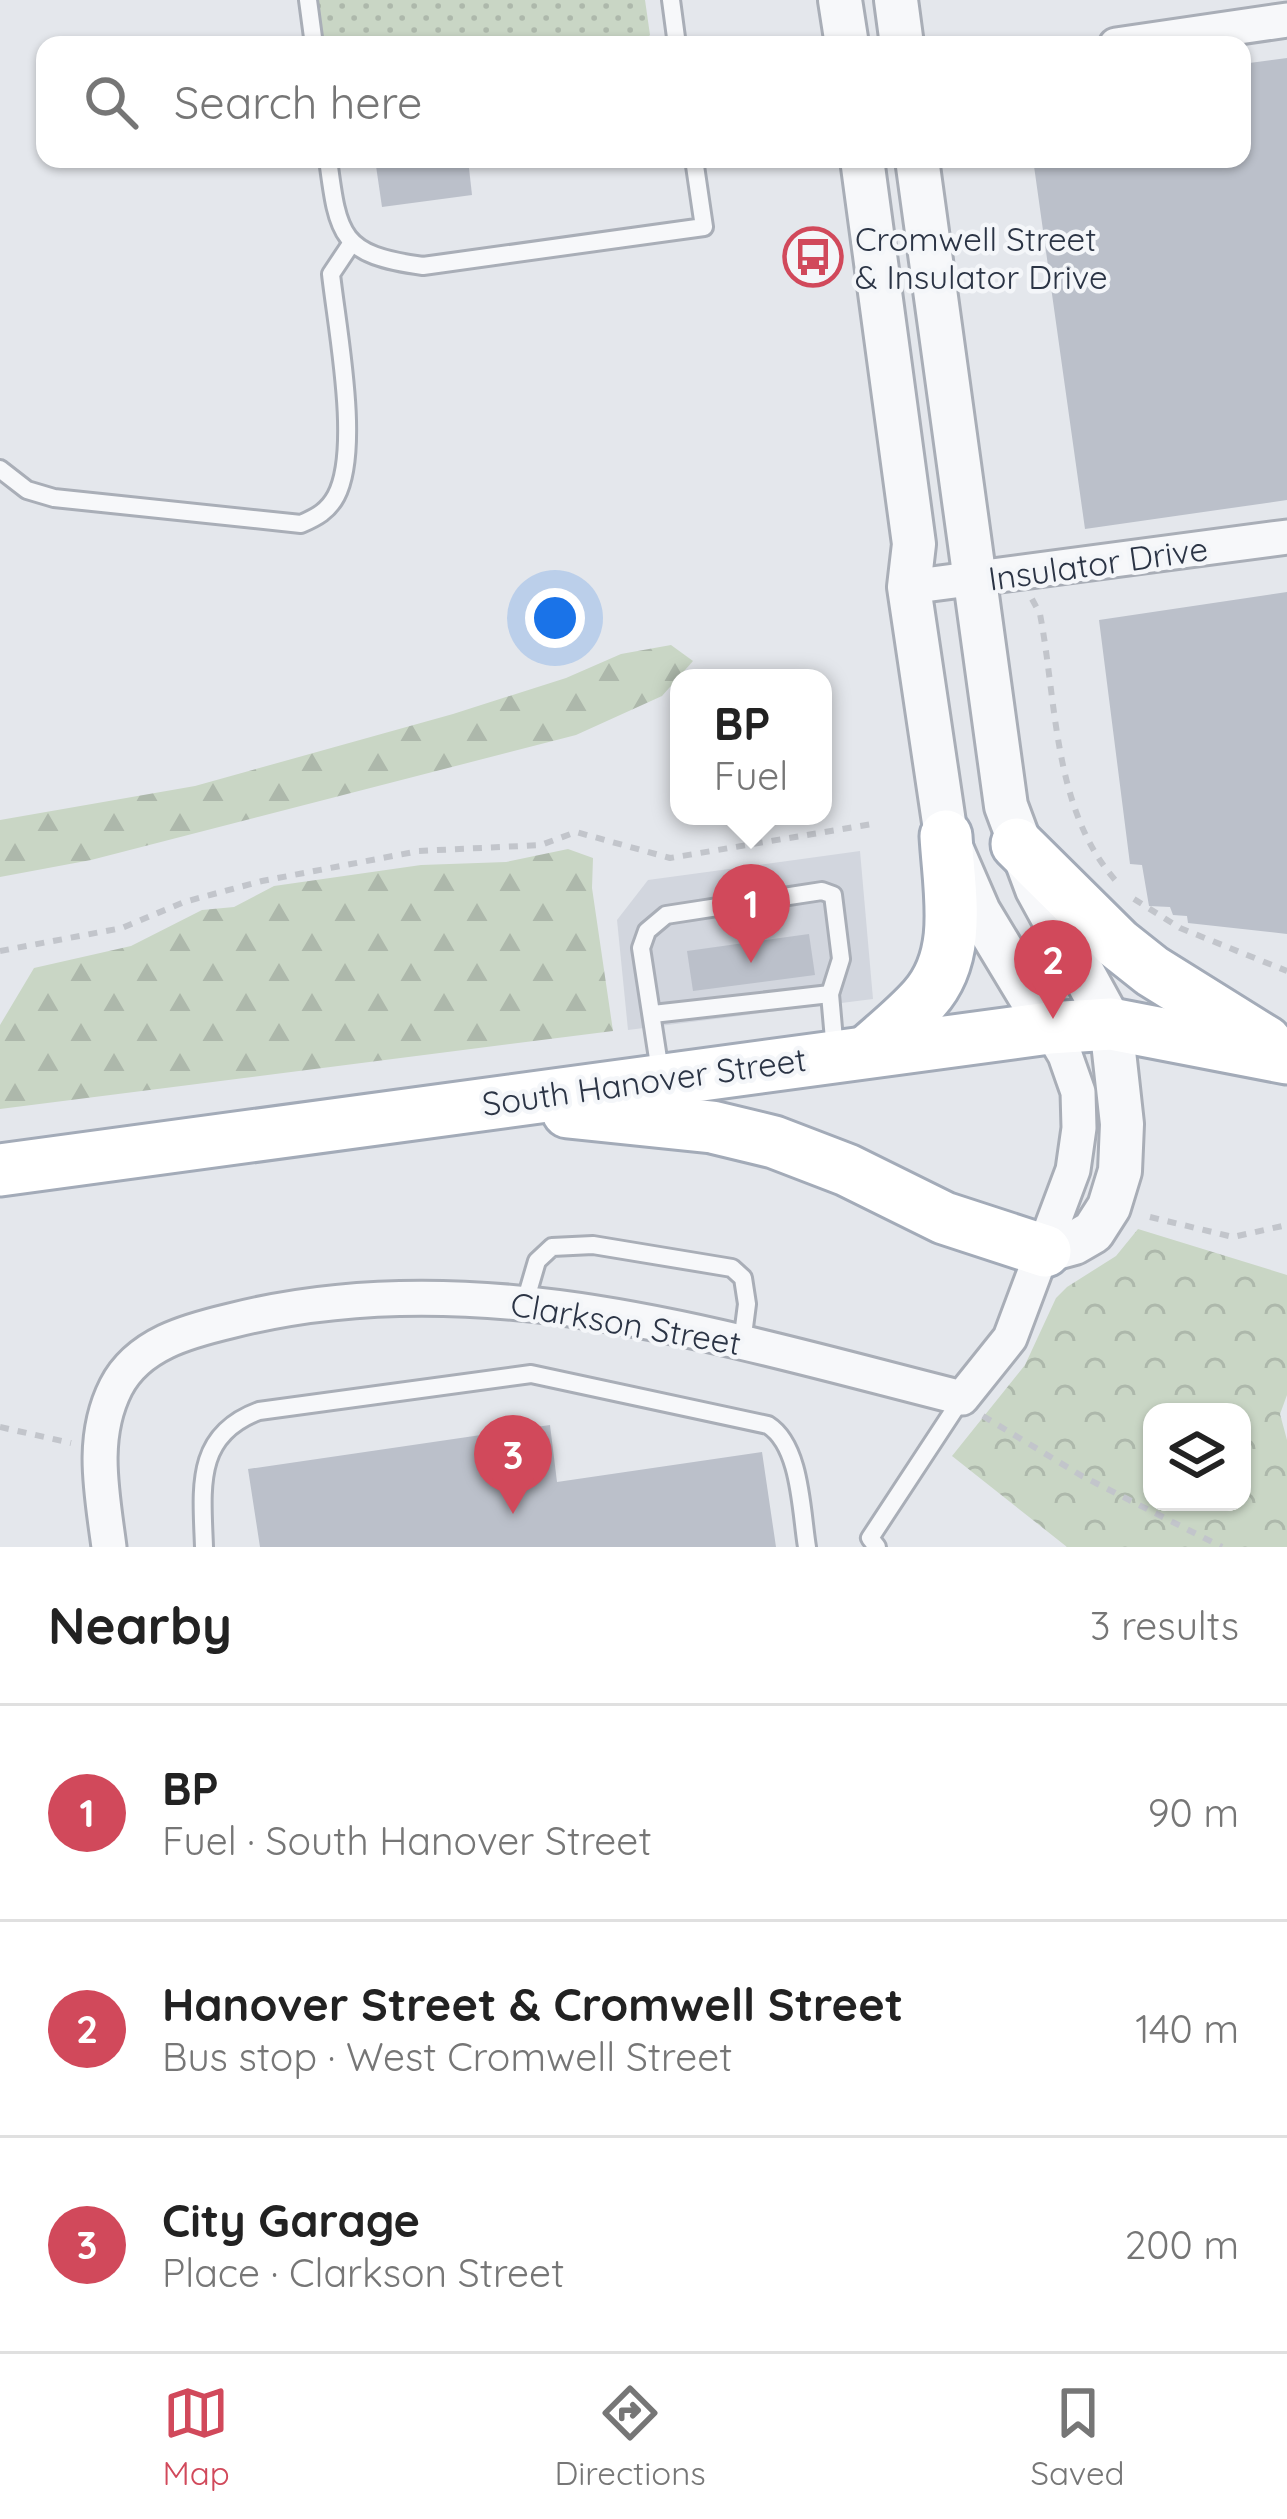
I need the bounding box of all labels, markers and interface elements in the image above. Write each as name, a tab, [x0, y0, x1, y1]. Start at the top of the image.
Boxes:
search box	[36, 36, 1251, 168]
icon: search	[78, 69, 144, 135]
text: Search here	[174, 74, 422, 130]
place label: Cromwell Street & Insulator Drive	[855, 218, 1108, 297]
bus stop icon: Cromwell Street & Insulator Drive	[782, 226, 844, 288]
street label: Insulator Drive	[986, 527, 1210, 599]
your location	[525, 588, 585, 648]
popup	[670, 669, 832, 825]
text: BP	[714, 695, 770, 751]
text: Fuel	[714, 751, 788, 800]
pin: 1	[712, 864, 790, 963]
pin: 2	[1014, 920, 1092, 1019]
street label: South Hanover Street	[479, 1038, 809, 1124]
street label: Clarkson Street	[508, 1283, 744, 1363]
map controls	[1143, 1403, 1251, 1511]
button: layers	[1143, 1403, 1251, 1511]
pin: 3	[474, 1415, 552, 1514]
text: Nearby	[48, 1593, 232, 1657]
text: 3 results	[1090, 1601, 1239, 1650]
text: BP	[162, 1760, 219, 1816]
text: 1	[79, 1788, 95, 1837]
text: 90 m	[1148, 1788, 1239, 1837]
text: Fuel · South Hanover Street	[162, 1816, 652, 1865]
text: Hanover Street & Cromwell Street	[162, 1976, 903, 2032]
text: 2	[76, 2004, 98, 2053]
text: 140 m	[1135, 2004, 1239, 2053]
text: Bus stop · West Cromwell Street	[162, 2032, 733, 2081]
text: City Garage	[162, 2192, 420, 2248]
text: 3	[77, 2220, 97, 2269]
text: 200 m	[1125, 2220, 1239, 2269]
text: Place · Clarkson Street	[162, 2248, 564, 2297]
tab: Map	[162, 2380, 230, 2493]
tab: Directions	[554, 2380, 706, 2493]
tab: Saved	[1031, 2380, 1125, 2493]

